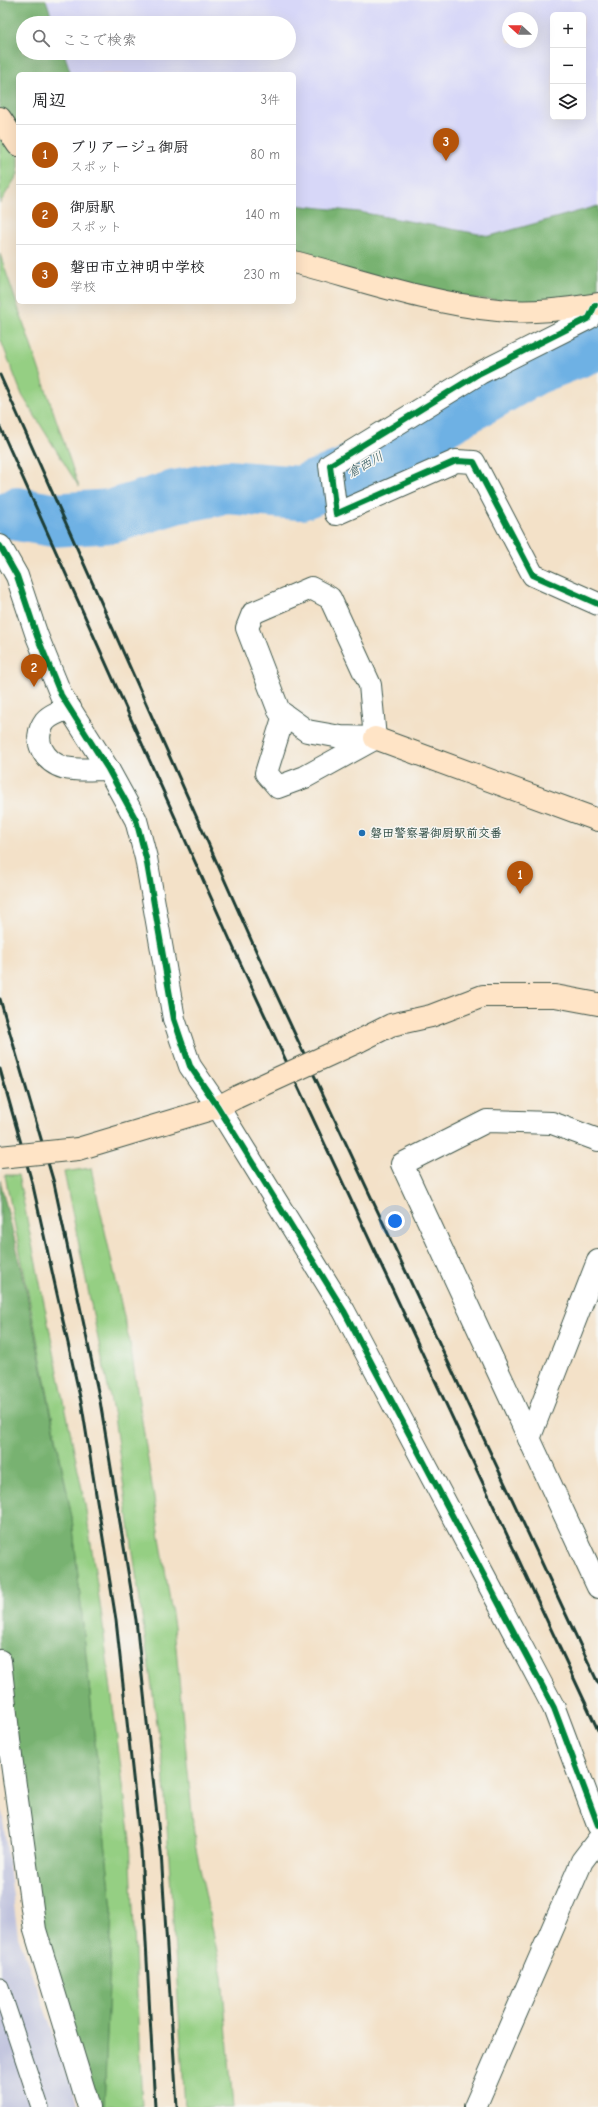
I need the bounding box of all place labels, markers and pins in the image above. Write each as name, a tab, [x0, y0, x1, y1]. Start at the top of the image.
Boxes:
pin: 3	[433, 128, 459, 161]
pin: 2	[21, 654, 47, 687]
place label: 磐田警察署御厨駅前交番	[370, 826, 502, 840]
marker: 磐田警察署御厨駅前交番	[357, 828, 367, 838]
pin: 1	[507, 861, 533, 894]

